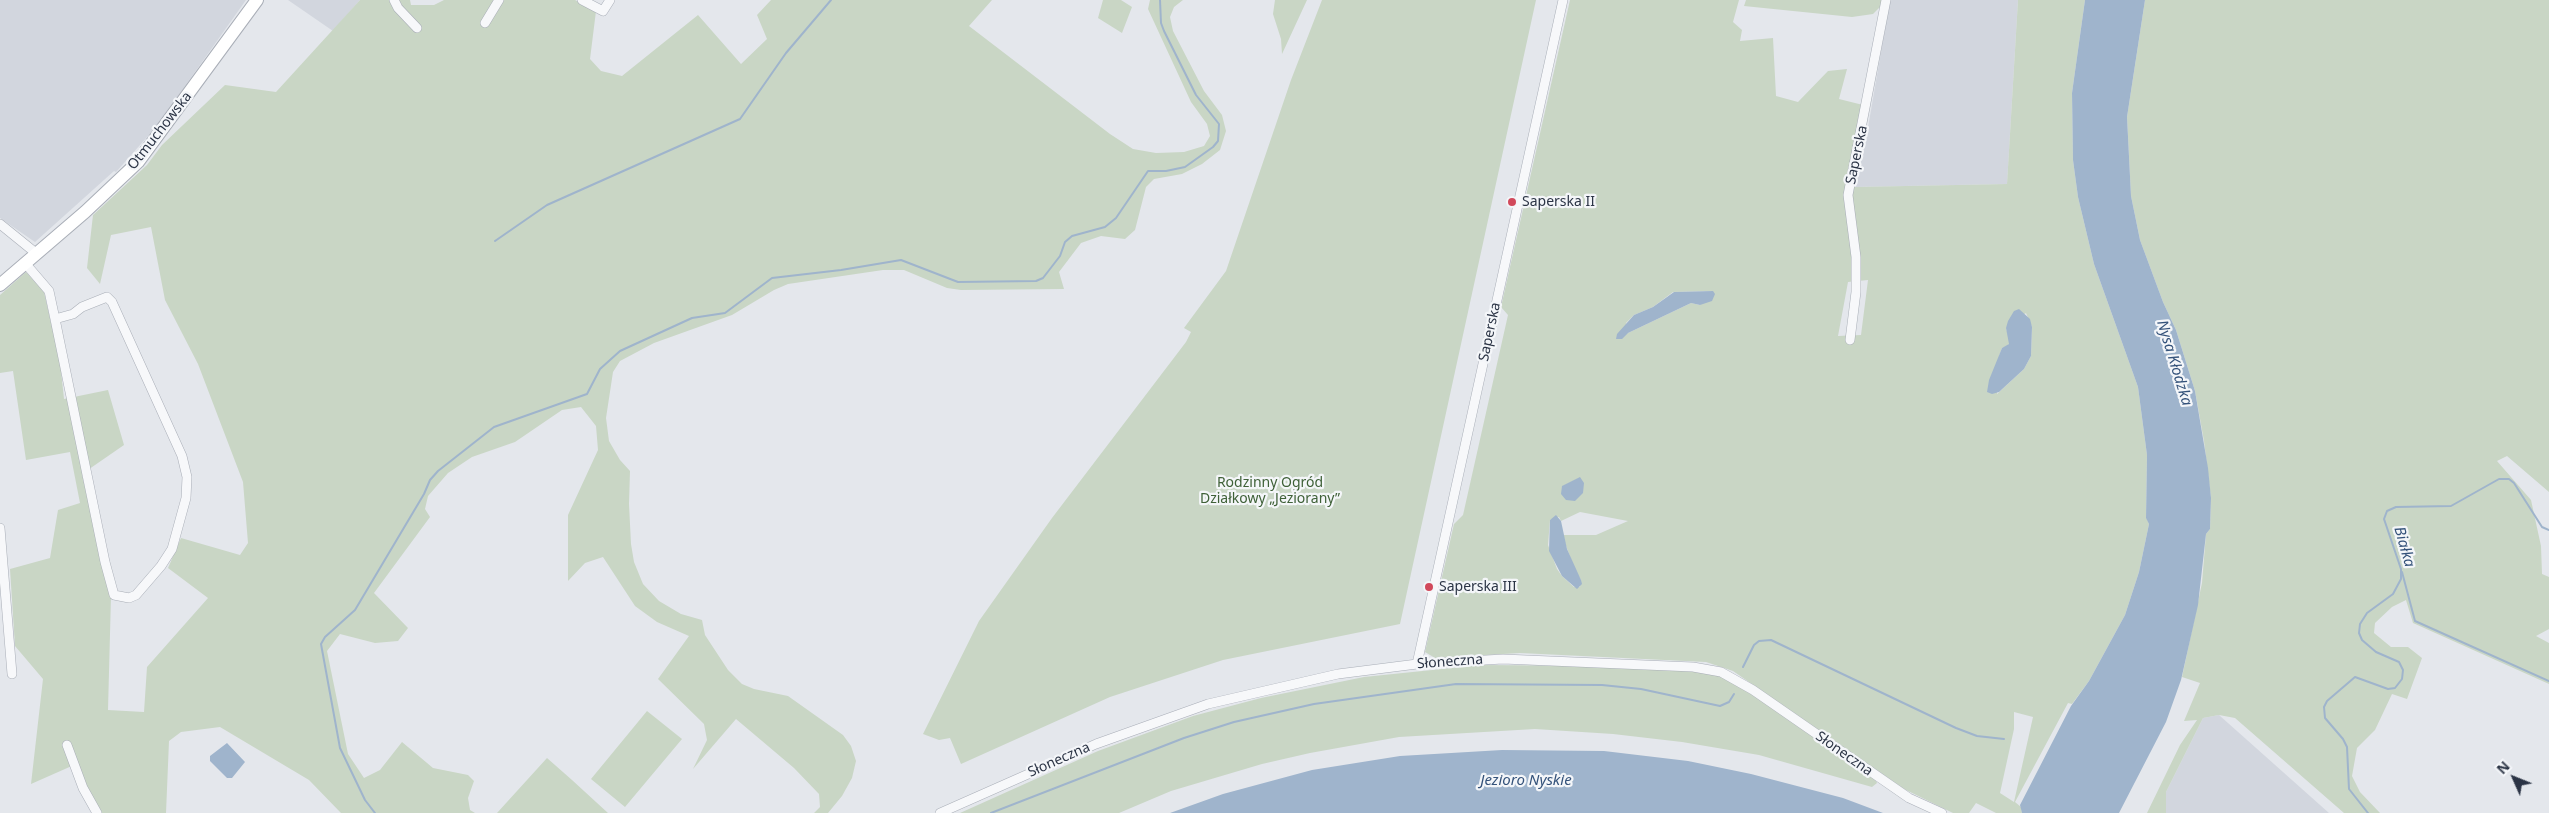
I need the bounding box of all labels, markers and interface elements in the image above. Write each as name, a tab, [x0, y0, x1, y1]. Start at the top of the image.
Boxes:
street label: Otmuchowska	[124, 89, 196, 173]
street label: Saperska	[1843, 124, 1871, 186]
place label: Saperska II	[1522, 194, 1595, 210]
marker: Saperska II	[1506, 196, 1518, 208]
street label: Saperska	[1476, 301, 1504, 363]
water label: Nysa Kłodzka	[2152, 318, 2196, 408]
park label: Rodzinny Ogród Działkowy „Jeziorany”	[1200, 475, 1340, 508]
water label: Białka	[2390, 525, 2418, 569]
place label: Saperska III	[1439, 579, 1517, 595]
marker: Saperska III	[1423, 581, 1435, 593]
street label: Słoneczna	[1416, 651, 1484, 673]
street label: Słoneczna	[1812, 728, 1876, 780]
street label: Słoneczna	[1025, 739, 1093, 781]
north arrow	[2489, 753, 2539, 803]
text: N	[2492, 757, 2514, 778]
water label: Jezioro Nyskie	[1480, 772, 1572, 790]

